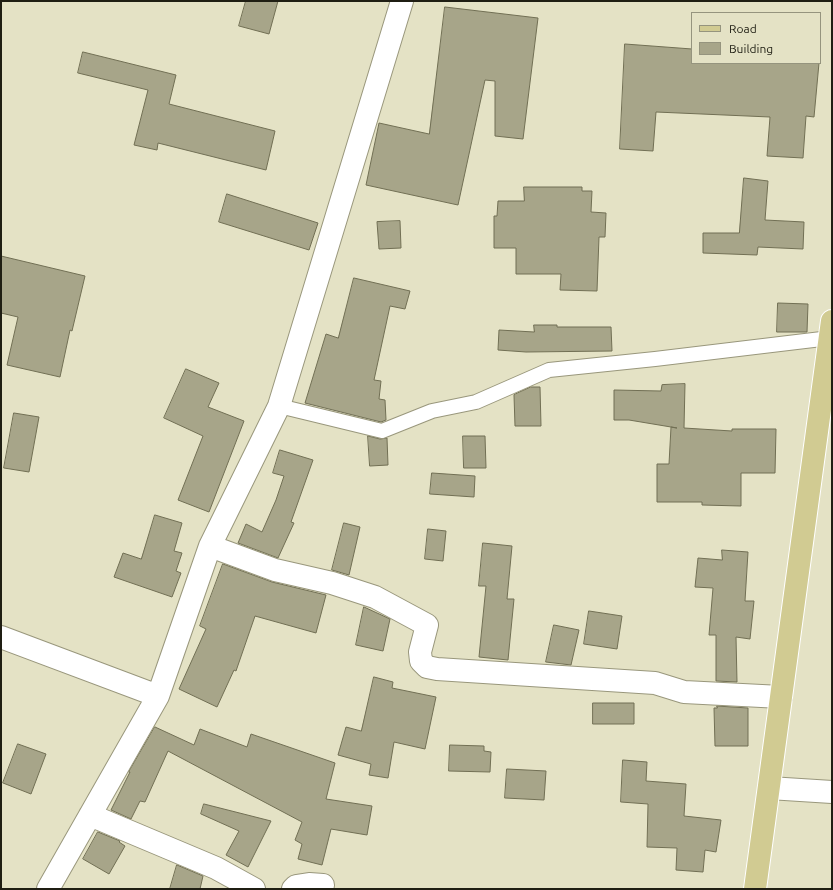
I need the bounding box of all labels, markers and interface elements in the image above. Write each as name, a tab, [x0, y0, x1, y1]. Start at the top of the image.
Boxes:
legend	[691, 12, 821, 64]
text: Road	[729, 22, 757, 35]
text: Building	[729, 42, 773, 55]

